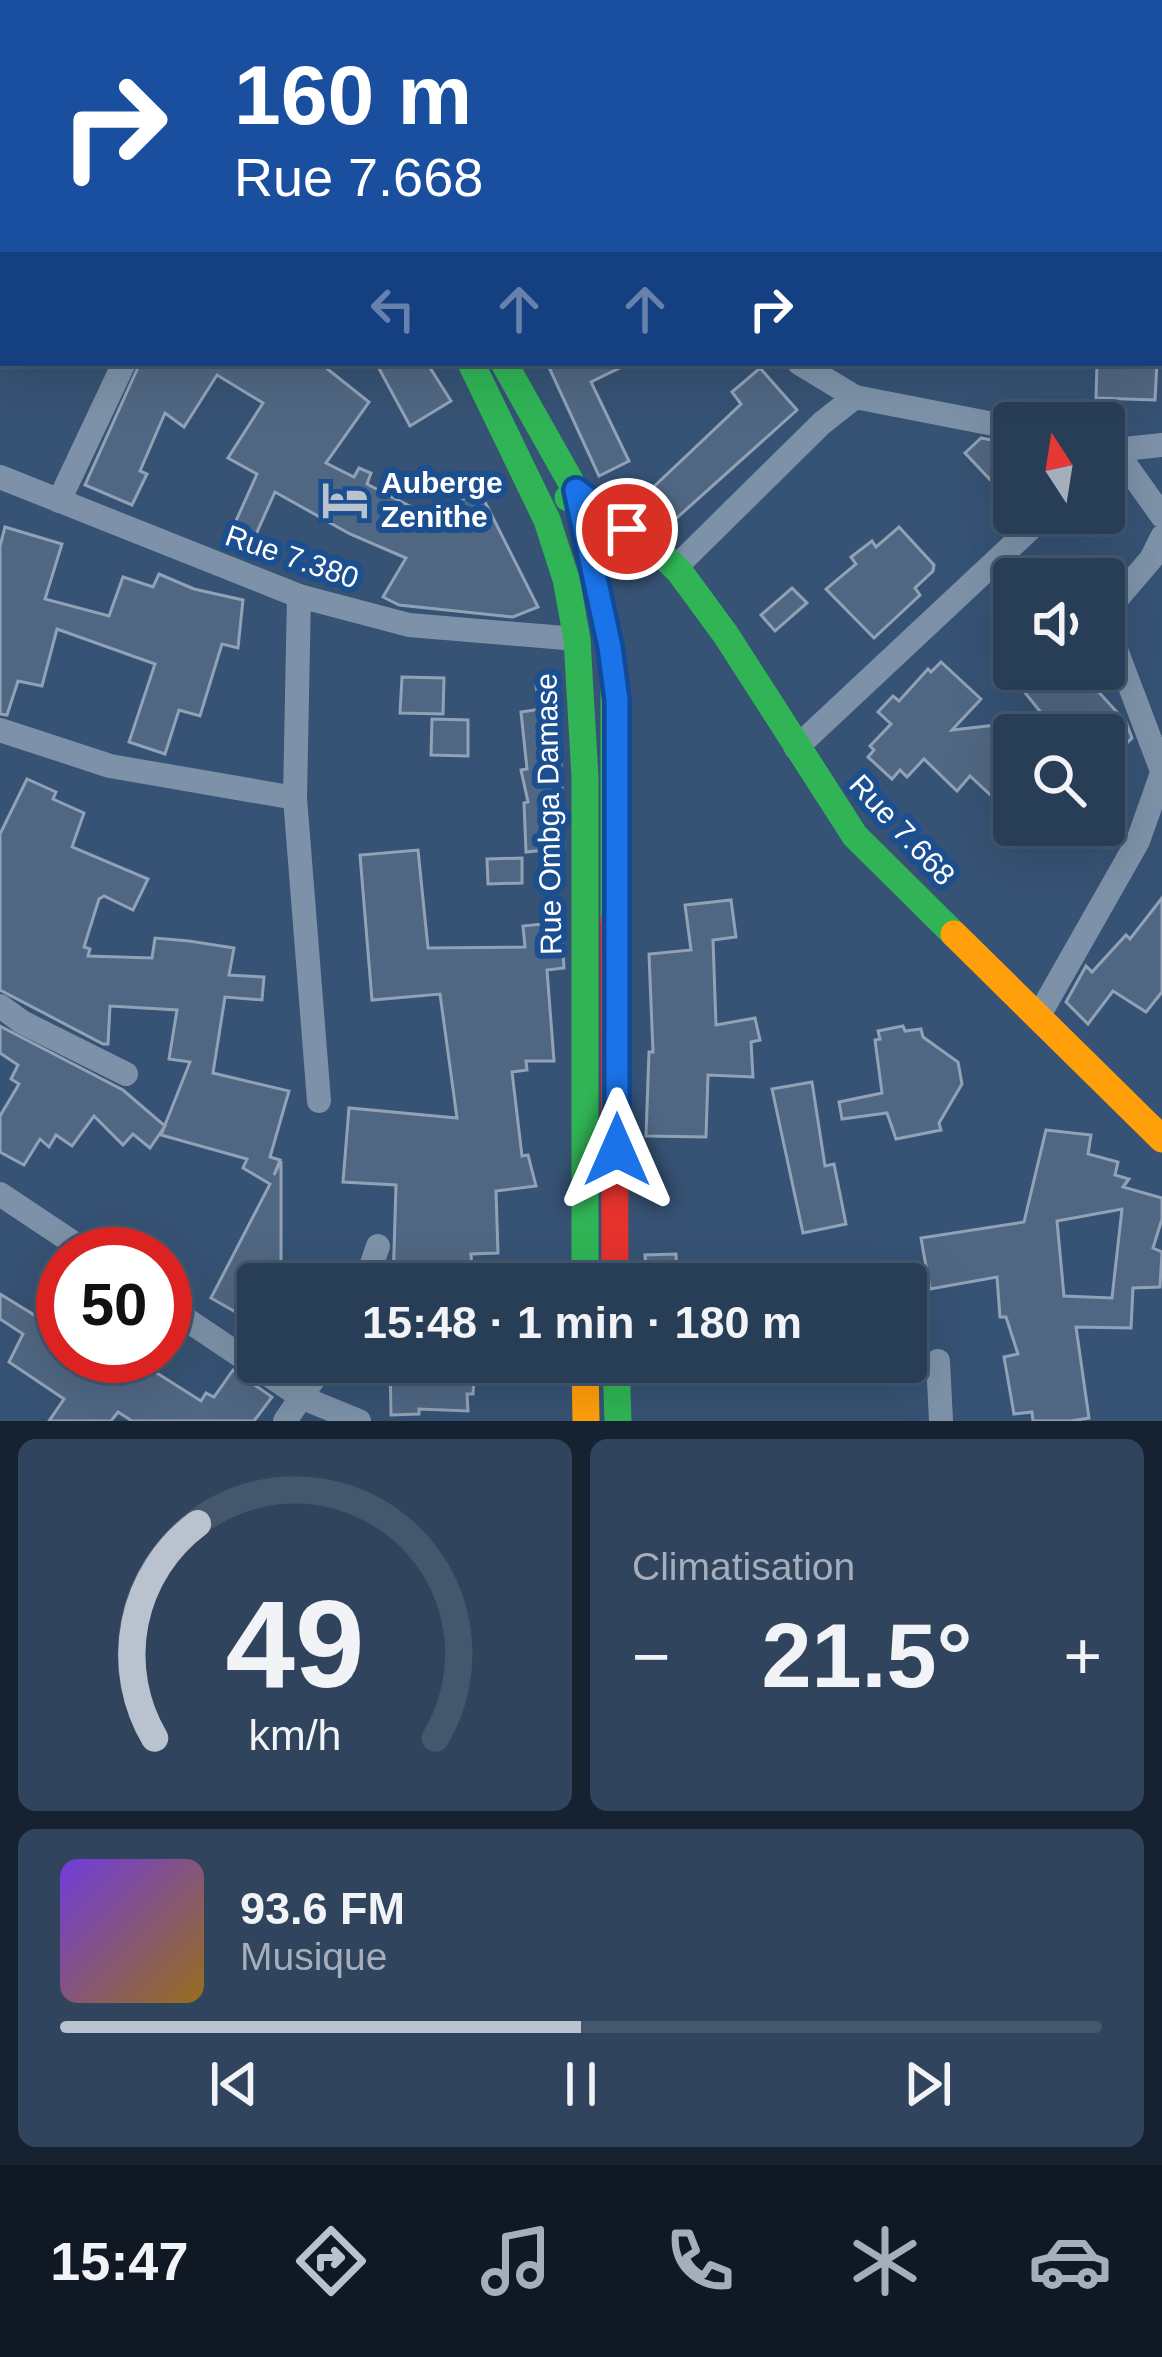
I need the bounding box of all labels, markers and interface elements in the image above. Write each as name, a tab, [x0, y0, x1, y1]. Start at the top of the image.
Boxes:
icon: right	[36, 48, 192, 204]
text: 160 m	[234, 48, 472, 142]
text: Rue 7.668	[234, 147, 483, 207]
icon: left	[360, 276, 426, 342]
icon: ahead	[486, 276, 552, 342]
icon: ahead	[612, 276, 678, 342]
icon: right	[738, 276, 804, 342]
north arrow	[993, 402, 1125, 534]
map controls	[993, 402, 1125, 846]
place label: Auberge Zenithe	[381, 466, 503, 533]
hotel icon: Auberge Zenithe	[320, 475, 370, 525]
pin	[576, 478, 678, 580]
icon: arrive	[594, 496, 660, 562]
street label: Rue 7.380	[221, 518, 363, 595]
button: sound	[993, 558, 1125, 690]
street label: Rue Ombga Damase	[530, 673, 567, 955]
button: search	[993, 714, 1125, 846]
street label: Rue 7.668	[843, 768, 962, 892]
position arrow	[554, 1087, 680, 1213]
speed limit sign: 50	[36, 1227, 192, 1383]
text: 15:48 · 1 min · 180 m	[362, 1297, 802, 1348]
text: Climatisation	[632, 1545, 855, 1588]
text: 49	[226, 1574, 364, 1713]
text: 21.5°	[761, 1606, 973, 1706]
text: −	[632, 1619, 671, 1693]
text: +	[1063, 1619, 1102, 1693]
text: km/h	[249, 1711, 341, 1759]
text: 93.6 FM	[240, 1883, 405, 1934]
text: Musique	[240, 1935, 387, 1978]
icon: previous	[201, 2051, 267, 2117]
icon: pause	[548, 2051, 614, 2117]
icon: next	[895, 2051, 961, 2117]
icon: directions	[289, 2219, 373, 2303]
icon: music	[474, 2219, 558, 2303]
icon: phone	[658, 2219, 742, 2303]
icon: climate	[843, 2219, 927, 2303]
icon: car	[1028, 2219, 1112, 2303]
text: 15:47	[50, 2231, 188, 2291]

